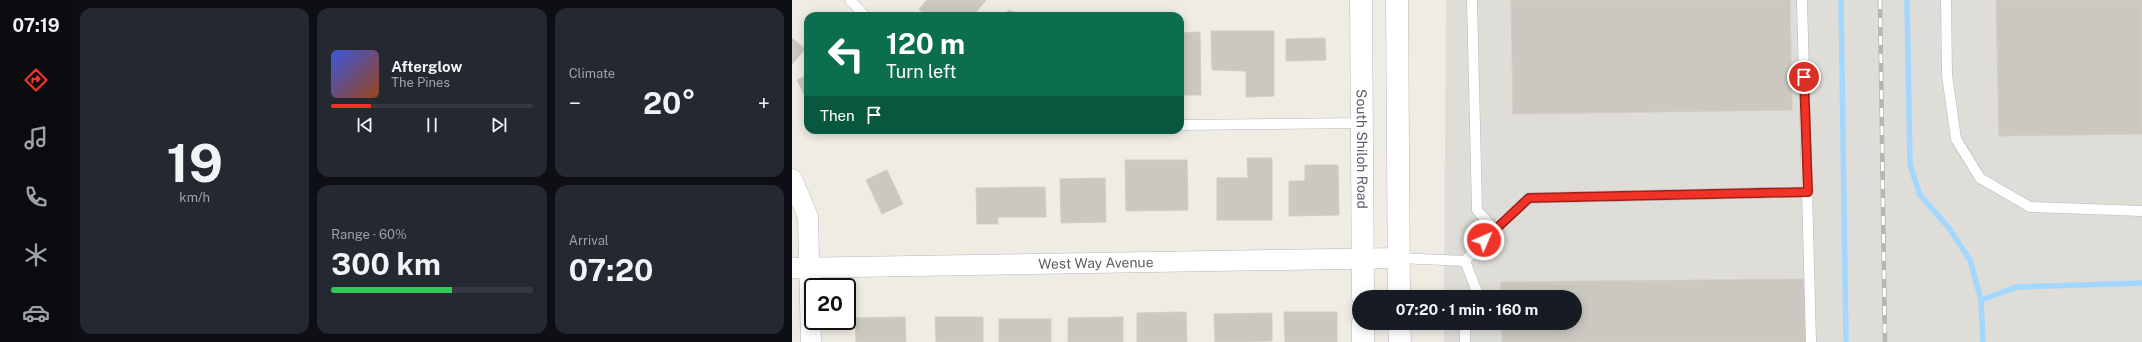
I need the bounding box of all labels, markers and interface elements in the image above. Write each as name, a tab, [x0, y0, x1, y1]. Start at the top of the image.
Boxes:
text: 07:19	[13, 15, 60, 36]
text: 120 m	[886, 27, 965, 60]
icon: left	[820, 28, 872, 80]
text: Afterglow	[391, 58, 462, 75]
pin	[1787, 60, 1821, 94]
text: Turn left	[886, 61, 956, 82]
icon: directions	[22, 66, 50, 94]
text: Climate	[569, 66, 615, 81]
icon: arrive	[1793, 66, 1815, 88]
text: The Pines	[391, 75, 450, 90]
text: 20°	[643, 85, 696, 121]
street label: South Shiloh Road	[1354, 89, 1370, 209]
text: −	[569, 90, 581, 116]
text: +	[758, 90, 770, 116]
icon: arrive	[863, 104, 885, 126]
text: Then	[820, 107, 855, 124]
icon: previous	[354, 114, 376, 136]
icon: pause	[421, 114, 443, 136]
icon: next	[488, 114, 510, 136]
icon: music	[22, 124, 50, 152]
text: 19	[166, 133, 223, 194]
icon: phone	[22, 183, 50, 211]
text: km/h	[179, 190, 210, 205]
position arrow	[1463, 219, 1505, 261]
text: Range · 60%	[331, 227, 407, 242]
text: Arrival	[569, 233, 609, 248]
icon: climate	[22, 241, 50, 269]
text: 300 km	[331, 246, 441, 282]
text: 07:20	[569, 252, 653, 288]
street label: West Way Avenue	[1038, 254, 1154, 272]
speed limit sign: 20	[804, 278, 856, 330]
icon: car	[22, 299, 50, 327]
text: 07:20 · 1 min · 160 m	[1396, 301, 1538, 318]

